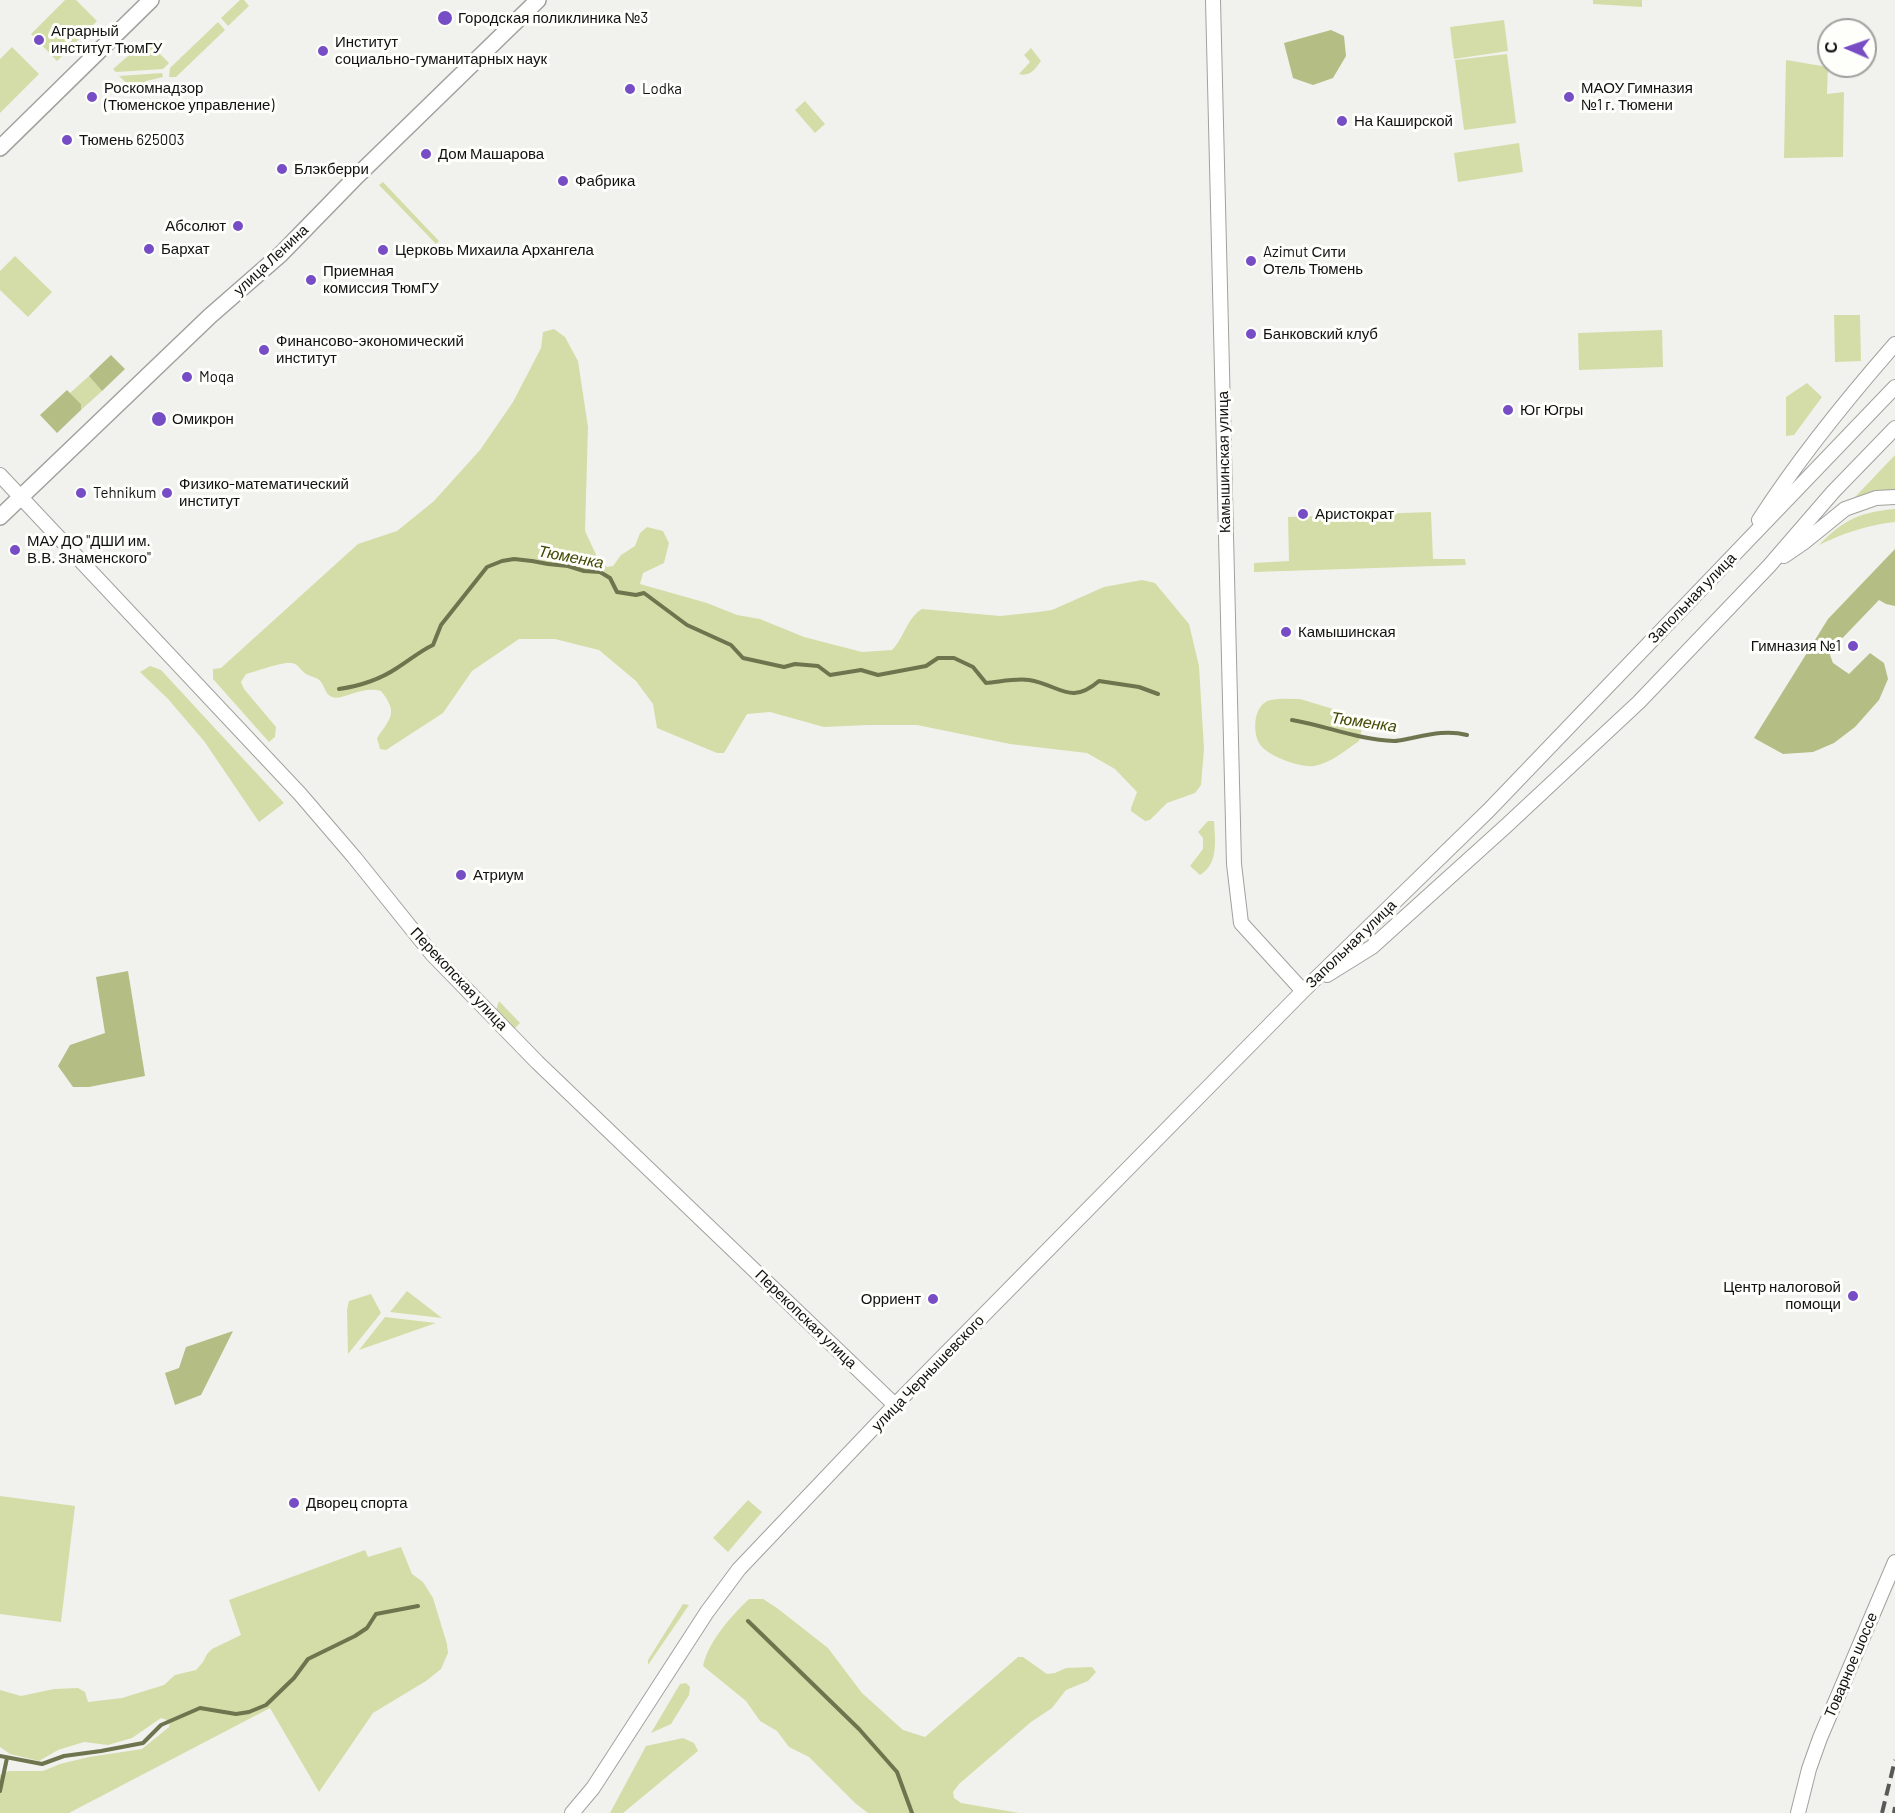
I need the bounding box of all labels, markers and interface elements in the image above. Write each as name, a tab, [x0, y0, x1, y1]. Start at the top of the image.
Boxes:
marker: Городская поликлиника №3	[436, 9, 454, 27]
place label: Городская поликлиника №3	[458, 9, 648, 27]
north arrow	[1817, 18, 1877, 78]
place label: Аграрный институт ТюмГУ	[51, 22, 162, 57]
marker: Аграрный институт ТюмГУ	[32, 33, 46, 47]
place label: Институт социально-гуманитарных наук	[335, 33, 547, 68]
text: С	[1821, 41, 1840, 54]
marker: Институт социально-гуманитарных наук	[316, 44, 330, 58]
place label: Роскомнадзор (Тюменское управление)	[104, 79, 274, 114]
place label: МАОУ Гимназия №1 г. Тюмени	[1581, 79, 1693, 114]
place label: Lodka	[642, 80, 682, 98]
marker: Lodka	[623, 82, 637, 96]
marker: Роскомнадзор (Тюменское управление)	[85, 90, 99, 104]
marker: МАОУ Гимназия №1 г. Тюмени	[1562, 90, 1576, 104]
place label: На Каширской	[1354, 112, 1453, 130]
marker: На Каширской	[1335, 114, 1349, 128]
place label: Тюмень 625003	[79, 131, 184, 149]
marker: Тюмень 625003	[60, 133, 74, 147]
place label: Дом Машарова	[438, 145, 544, 163]
marker: Дом Машарова	[419, 147, 433, 161]
place label: Блэкберри	[294, 160, 369, 178]
marker: Блэкберри	[275, 162, 289, 176]
place label: Фабрика	[575, 172, 635, 190]
marker: Фабрика	[556, 174, 570, 188]
place label: Абсолют	[165, 217, 226, 235]
marker: Абсолют	[231, 219, 245, 233]
street label: улица Ленина	[230, 221, 312, 299]
place label: Бархат	[161, 240, 210, 258]
place label: Церковь Михаила Архангела	[395, 241, 594, 259]
marker: Бархат	[142, 242, 156, 256]
marker: Церковь Михаила Архангела	[376, 243, 390, 257]
place label: Azimut Сити Отель Тюмень	[1263, 243, 1363, 278]
marker: Azimut Сити Отель Тюмень	[1244, 254, 1258, 268]
place label: Приемная комиссия ТюмГУ	[323, 262, 439, 297]
marker: Приемная комиссия ТюмГУ	[304, 273, 318, 287]
place label: Банковский клуб	[1263, 325, 1378, 343]
marker: Банковский клуб	[1244, 327, 1258, 341]
place label: Финансово-экономический институт	[276, 332, 464, 367]
marker: Финансово-экономический институт	[257, 343, 271, 357]
place label: Moqa	[199, 368, 234, 386]
marker: Moqa	[180, 370, 194, 384]
street label: Камышинская улица	[1214, 391, 1234, 533]
place label: Юг Югры	[1520, 401, 1583, 419]
marker: Юг Югры	[1501, 403, 1515, 417]
marker: Омикрон	[150, 410, 168, 428]
place label: Омикрон	[172, 410, 234, 428]
place label: Физико-математический институт	[179, 475, 349, 510]
place label: Tehnikum	[93, 484, 156, 502]
marker: Tehnikum	[74, 486, 88, 500]
marker: Физико-математический институт	[160, 486, 174, 500]
place label: Аристократ	[1315, 505, 1394, 523]
marker: Аристократ	[1296, 507, 1310, 521]
place label: МАУ ДО "ДШИ им. В.В. Знаменского"	[27, 532, 151, 567]
water label: Тюменка	[537, 541, 605, 573]
marker: МАУ ДО "ДШИ им. В.В. Знаменского"	[8, 543, 22, 557]
street label: Запольная улица	[1644, 549, 1740, 647]
place label: Камышинская	[1298, 623, 1396, 641]
marker: Камышинская	[1279, 625, 1293, 639]
place label: Гимназия №1	[1751, 637, 1841, 655]
marker: Гимназия №1	[1846, 639, 1860, 653]
water label: Тюменка	[1330, 708, 1398, 736]
place label: Атриум	[473, 866, 524, 884]
marker: Атриум	[454, 868, 468, 882]
street label: Запольная улица	[1302, 896, 1400, 992]
street label: Перекопская улица	[407, 924, 511, 1034]
street label: Перекопская улица	[752, 1266, 860, 1372]
place label: Центр налоговой помощи	[1723, 1278, 1841, 1313]
marker: Центр налоговой помощи	[1846, 1289, 1860, 1303]
place label: Орриент	[861, 1290, 921, 1308]
marker: Орриент	[926, 1292, 940, 1306]
street label: улица Чернышевского	[868, 1311, 988, 1435]
place label: Дворец спорта	[306, 1494, 408, 1512]
marker: Дворец спорта	[287, 1496, 301, 1510]
street label: Товарное шоссе	[1821, 1610, 1881, 1720]

